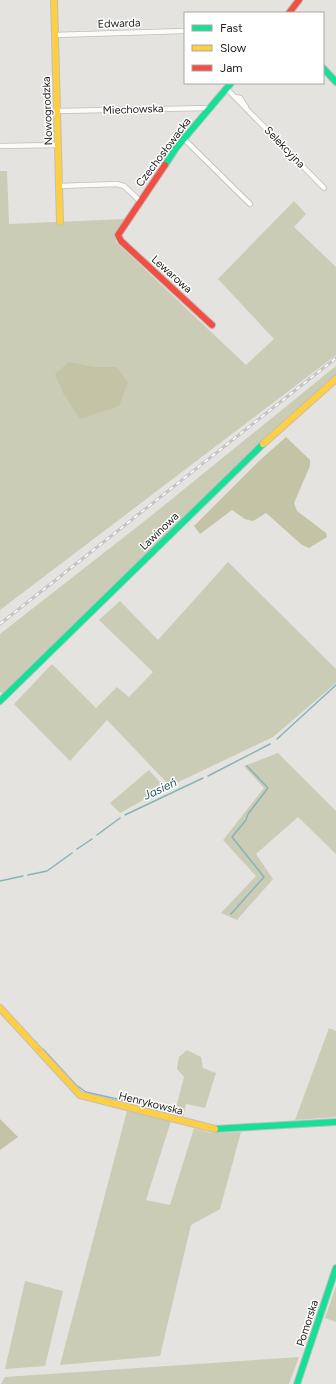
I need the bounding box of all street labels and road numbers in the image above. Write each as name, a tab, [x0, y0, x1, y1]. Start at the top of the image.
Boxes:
street label: Edwarda	[97, 16, 141, 31]
street label: Nowogrodzka	[40, 76, 55, 146]
street label: Miechowska	[102, 102, 164, 117]
street label: Czechosłowacka	[133, 115, 194, 189]
street label: Selekcyjna	[262, 124, 308, 171]
street label: Lewarowa	[149, 253, 195, 296]
street label: Lawinowa	[137, 510, 181, 553]
street label: Henrykowska	[117, 1089, 184, 1118]
street label: Pomorska	[294, 1298, 321, 1348]

